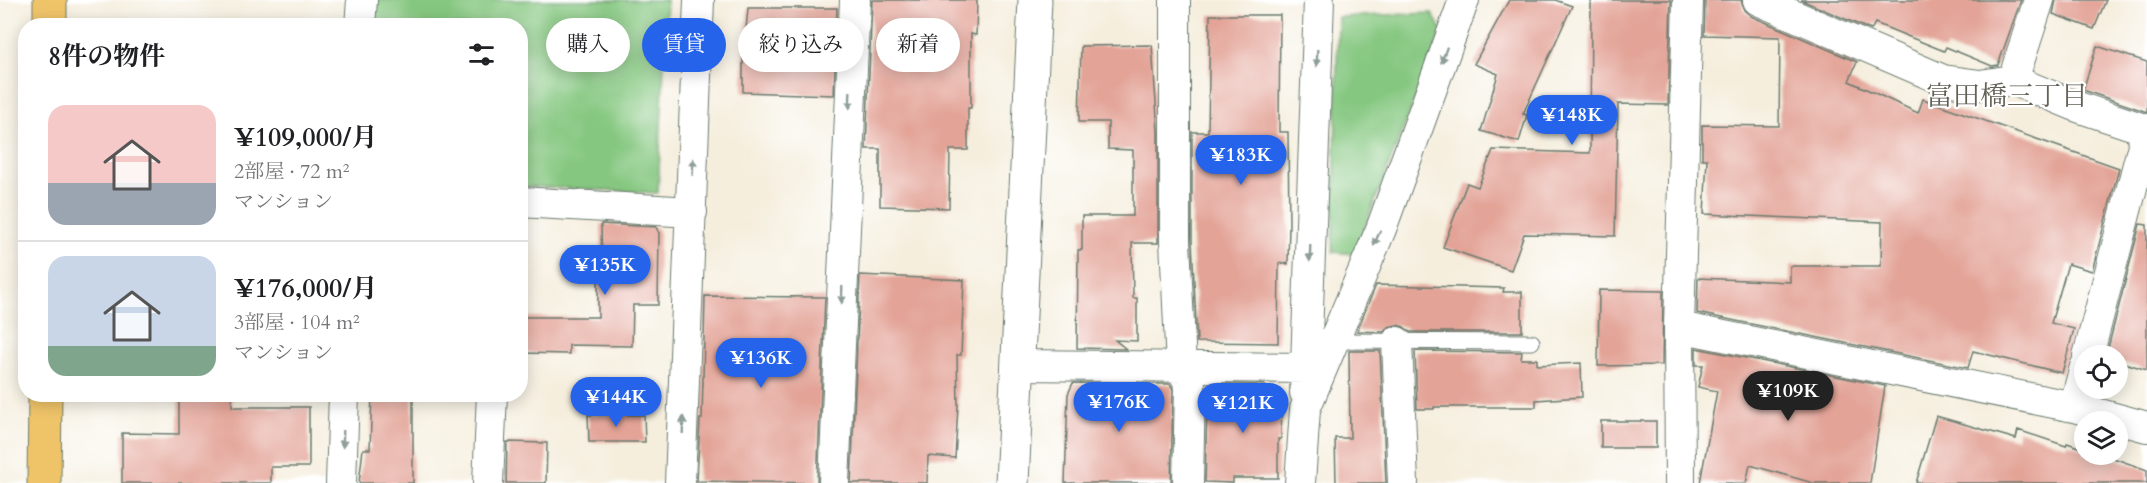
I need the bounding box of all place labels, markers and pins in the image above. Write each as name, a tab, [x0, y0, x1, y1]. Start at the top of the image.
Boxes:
pin: ¥148K	[1530, 95, 1614, 146]
pin: ¥183K	[1199, 135, 1283, 186]
pin: ¥135K	[563, 245, 647, 296]
pin: ¥136K	[719, 338, 803, 389]
pin: ¥109K	[1746, 371, 1830, 422]
pin: ¥144K	[574, 377, 658, 428]
pin: ¥176K	[1077, 382, 1161, 433]
pin: ¥121K	[1201, 383, 1285, 434]

